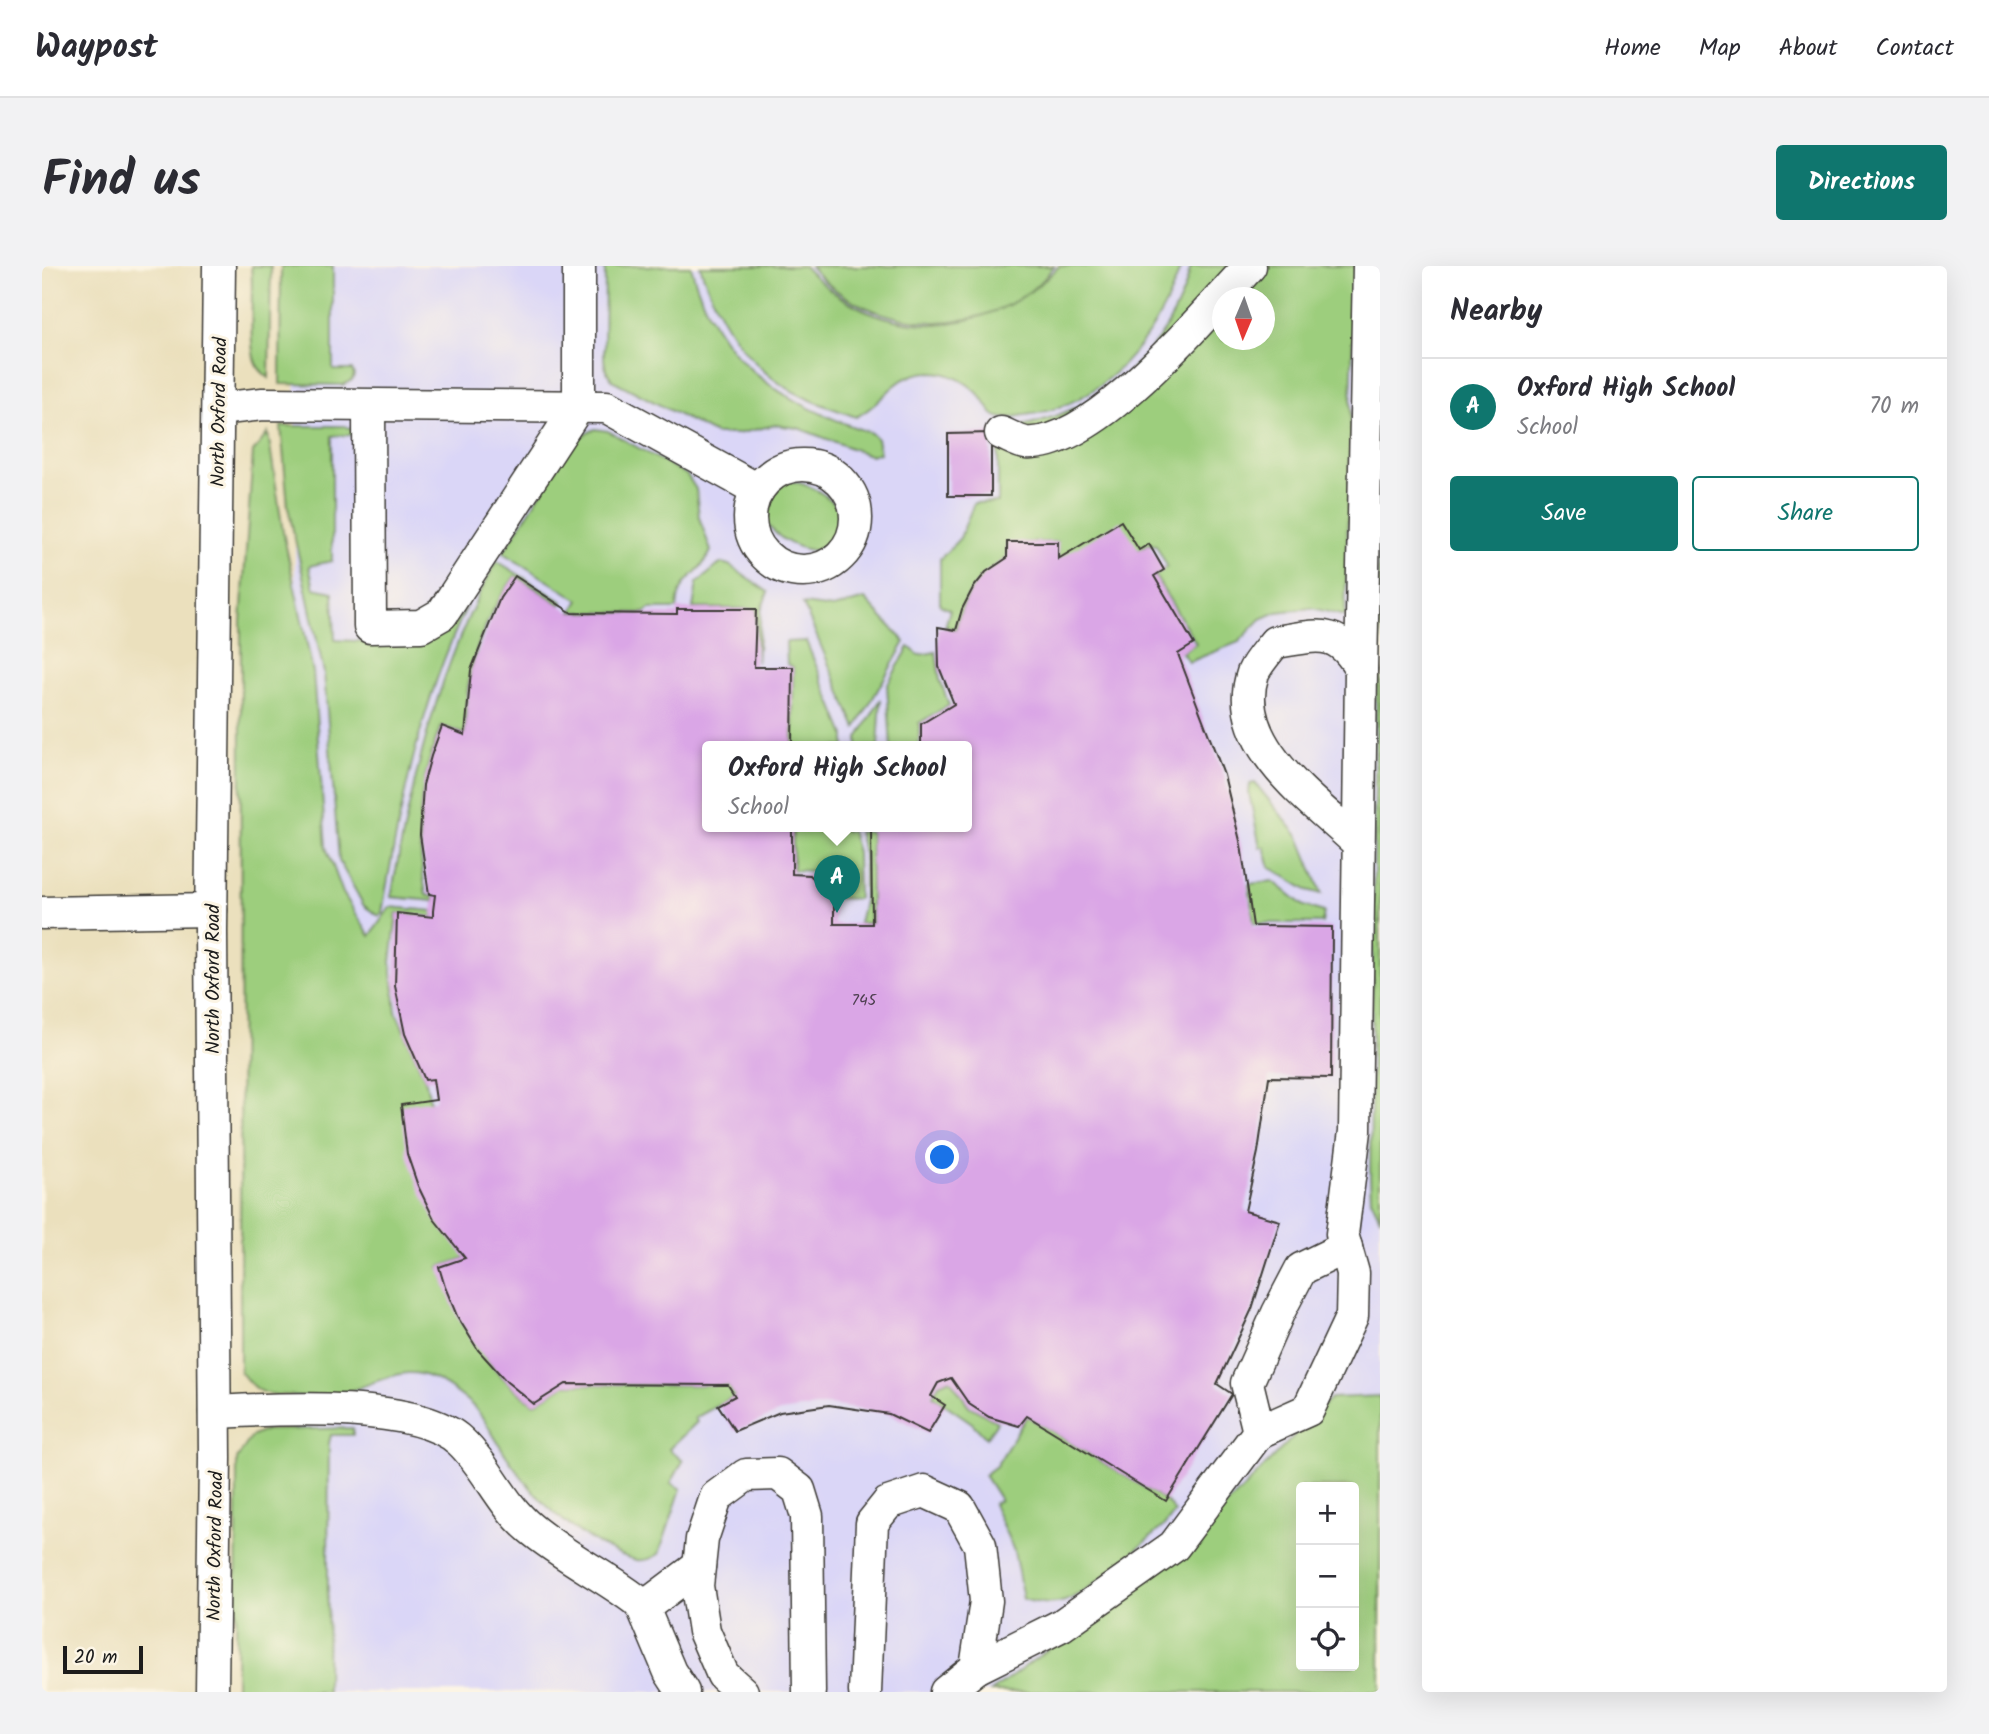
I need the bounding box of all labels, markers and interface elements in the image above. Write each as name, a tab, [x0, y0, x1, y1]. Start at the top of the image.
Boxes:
text: Waypost	[35, 22, 158, 75]
text: Home	[1604, 29, 1661, 68]
text: Map	[1699, 29, 1741, 68]
text: About	[1779, 29, 1837, 68]
text: Contact	[1875, 29, 1954, 68]
text: Find us	[42, 143, 200, 221]
button: Directions	[1776, 145, 1947, 220]
north arrow	[1212, 287, 1275, 350]
text: Nearby	[1450, 288, 1542, 336]
street label: North Oxford Road	[204, 336, 236, 487]
text: Oxford High School	[1517, 368, 1735, 410]
text: A	[1466, 389, 1480, 425]
text: 70 m	[1869, 389, 1919, 425]
text: School	[1517, 410, 1578, 446]
button: Save	[1450, 476, 1678, 551]
button: Share	[1692, 476, 1919, 551]
popup	[702, 741, 972, 832]
text: Oxford High School	[728, 748, 946, 790]
text: School	[728, 790, 789, 826]
pin: A	[814, 855, 860, 913]
street label: North Oxford Road	[199, 904, 229, 1054]
house number: 745	[852, 988, 878, 1013]
your location	[925, 1140, 959, 1174]
street label: North Oxford Road	[200, 1470, 232, 1621]
map controls	[1296, 1482, 1359, 1671]
button: +	[1296, 1482, 1359, 1545]
button: −	[1296, 1545, 1359, 1608]
button: locate	[1296, 1608, 1359, 1671]
scale bar	[63, 1643, 144, 1675]
text: 20 m	[74, 1643, 117, 1673]

